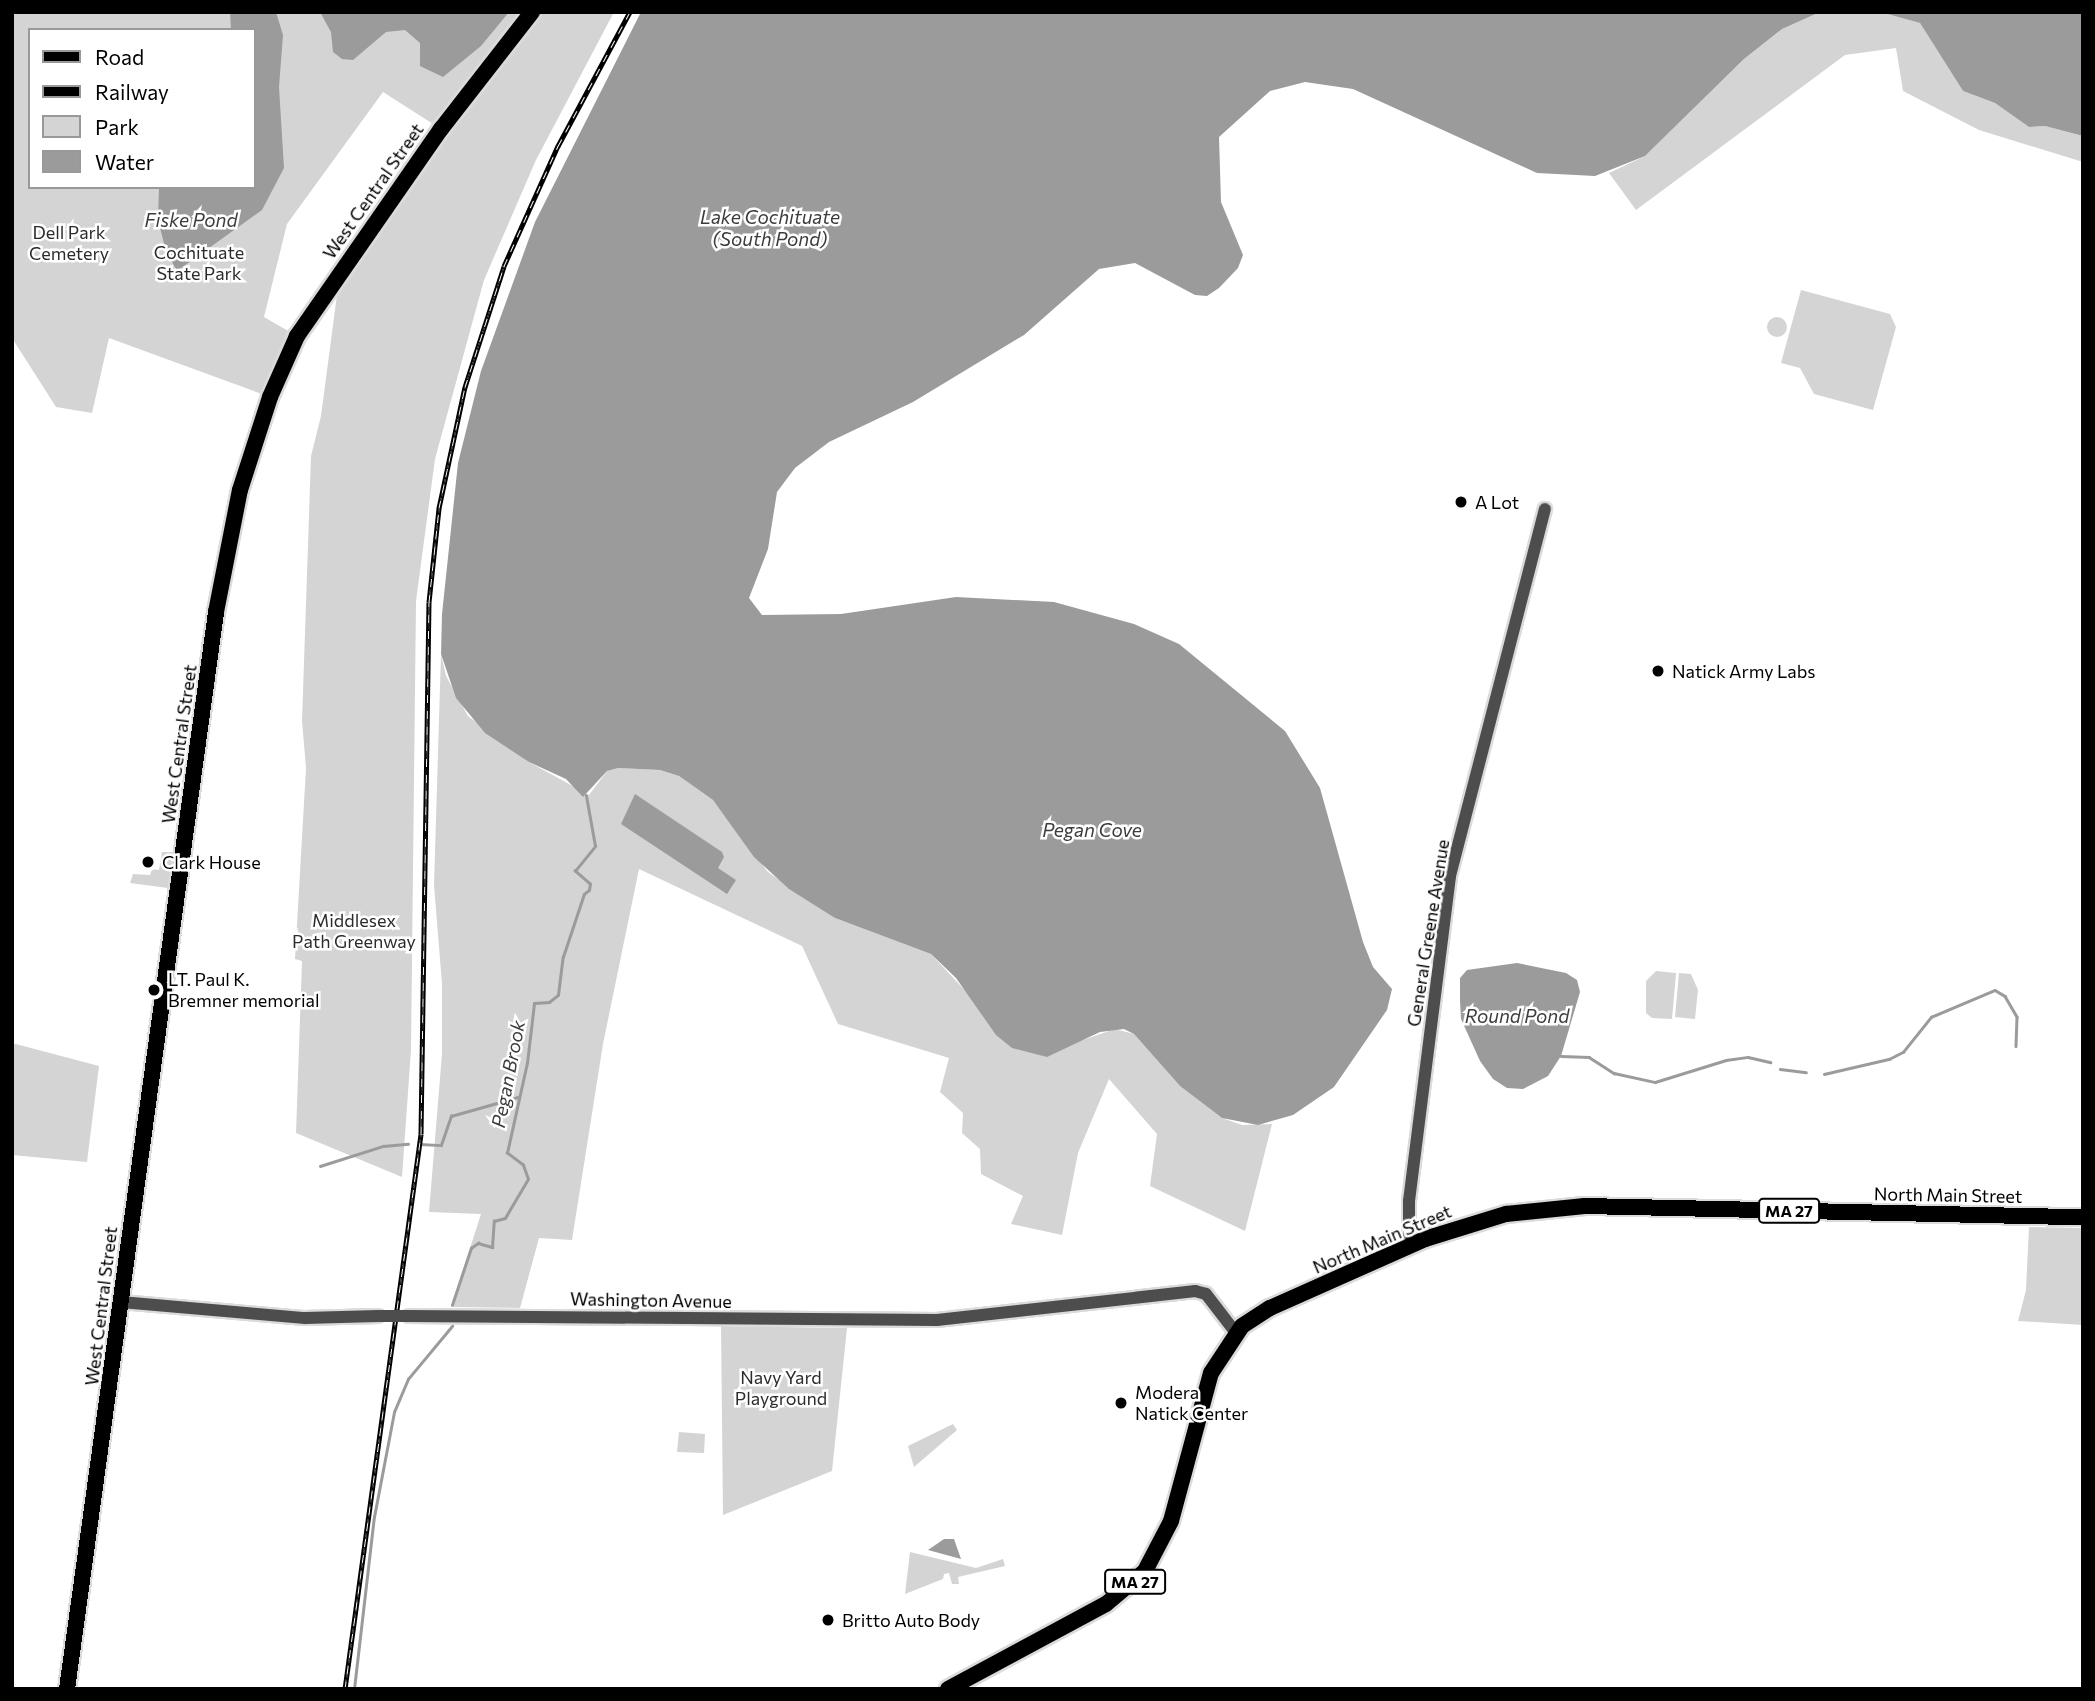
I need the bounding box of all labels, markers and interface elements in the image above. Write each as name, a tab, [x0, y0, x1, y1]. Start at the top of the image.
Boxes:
legend	[28, 28, 256, 189]
text: Road	[95, 44, 144, 69]
text: Railway	[95, 79, 169, 104]
text: Park	[95, 114, 139, 139]
street label: West Central Street	[318, 119, 428, 263]
text: Water	[95, 149, 154, 174]
water label: Lake Cochituate (South Pond)	[700, 206, 840, 250]
water label: Fiske Pond	[145, 209, 237, 231]
park label: Dell Park Cemetery	[29, 222, 109, 264]
park label: Cochituate State Park	[154, 242, 244, 284]
place label: A Lot	[1475, 491, 1519, 513]
marker: A Lot	[1453, 494, 1469, 510]
place label: Natick Army Labs	[1672, 660, 1815, 682]
street label: West Central Street	[157, 663, 201, 825]
marker: Natick Army Labs	[1650, 663, 1666, 679]
water label: Pegan Cove	[1042, 819, 1142, 841]
street label: General Greene Avenue	[1403, 838, 1453, 1028]
place label: Clark House	[162, 851, 261, 873]
marker: Clark House	[140, 854, 156, 870]
park label: Middlesex Path Greenway	[292, 910, 416, 953]
place label: LT. Paul K. Bremner memorial	[168, 969, 320, 1012]
marker: LT. Paul K. Bremner memorial	[146, 982, 162, 998]
water label: Round Pond	[1465, 1005, 1569, 1027]
water label: Pegan Brook	[486, 1018, 530, 1130]
street label: North Main Street	[1874, 1183, 2022, 1207]
road number: MA 27	[1758, 1198, 1820, 1224]
street label: North Main Street	[1309, 1200, 1455, 1278]
street label: West Central Street	[81, 1225, 121, 1387]
street label: Washington Avenue	[570, 1288, 732, 1312]
park label: Navy Yard Playground	[735, 1367, 827, 1410]
place label: Modera Natick Center	[1135, 1382, 1248, 1424]
marker: Modera Natick Center	[1113, 1395, 1129, 1411]
road number: MA 27	[1104, 1570, 1166, 1594]
place label: Britto Auto Body	[842, 1609, 980, 1631]
marker: Britto Auto Body	[820, 1612, 836, 1628]

